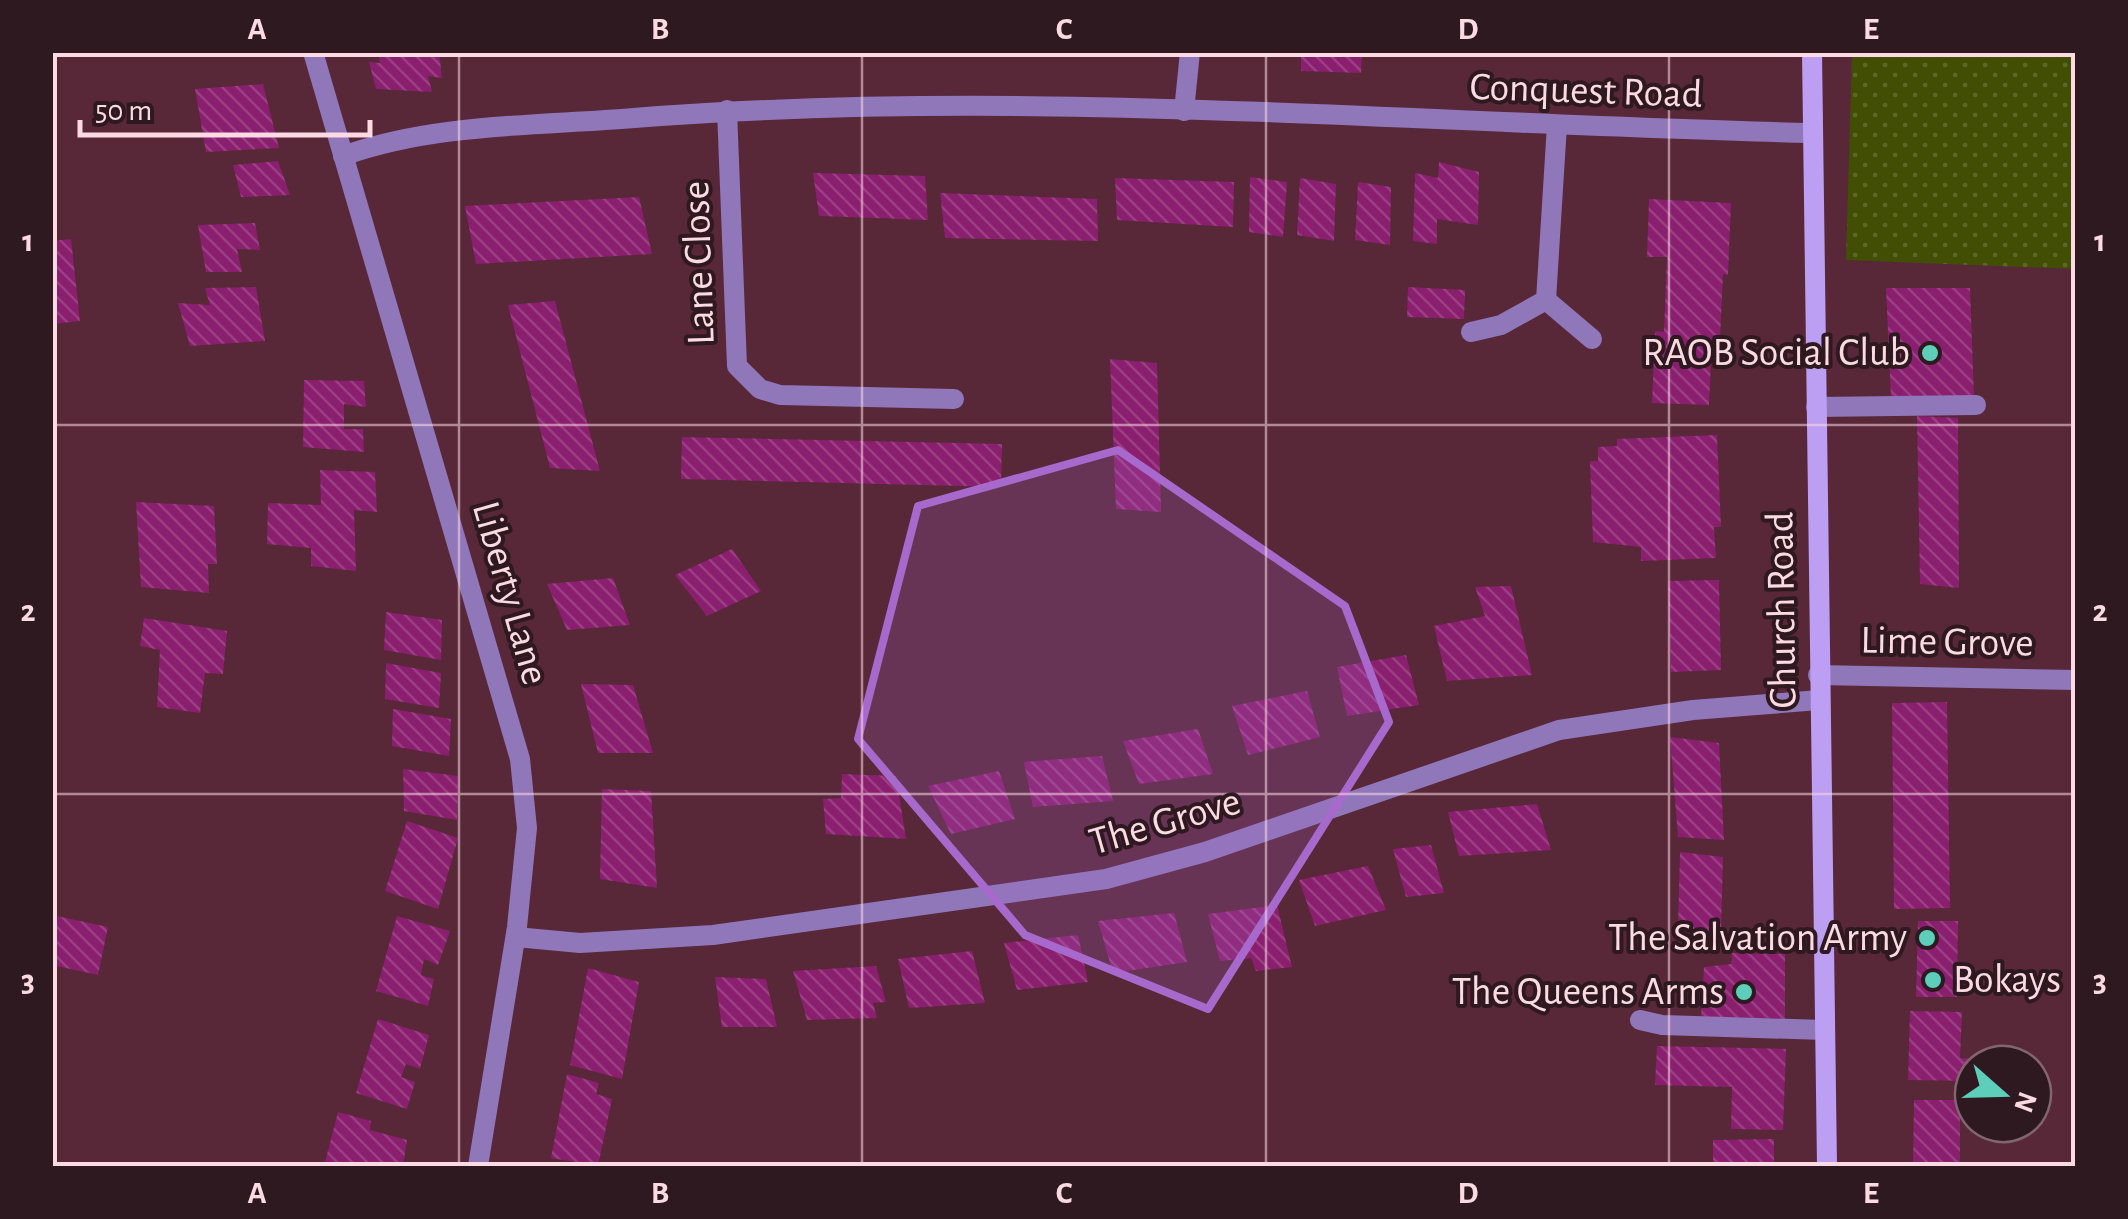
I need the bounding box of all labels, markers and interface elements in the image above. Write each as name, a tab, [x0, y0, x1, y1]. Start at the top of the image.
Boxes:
text: A	[247, 13, 267, 45]
text: B	[651, 13, 669, 45]
text: C	[1056, 13, 1073, 45]
text: D	[1458, 13, 1479, 45]
text: E	[1863, 13, 1879, 45]
street label: Conquest Road	[1469, 67, 1703, 115]
scale bar	[80, 75, 370, 137]
text: 50 m	[95, 96, 152, 126]
street label: Lane Close	[676, 180, 722, 346]
text: 1	[22, 225, 34, 257]
text: 1	[2094, 225, 2106, 257]
place label: RAOB Social Club	[1642, 333, 1910, 373]
marker: RAOB Social Club	[1919, 342, 1941, 364]
street label: Liberty Lane	[465, 497, 555, 689]
street label: Church Road	[1760, 511, 1804, 709]
text: 2	[20, 595, 36, 627]
text: 2	[2092, 595, 2108, 627]
street label: Lime Grove	[1860, 620, 2034, 664]
street label: The Grove	[1085, 781, 1245, 863]
place label: The Salvation Army	[1608, 918, 1907, 958]
marker: The Salvation Army	[1916, 927, 1938, 949]
place label: Bokays	[1953, 960, 2061, 1000]
text: 3	[21, 965, 35, 997]
text: 3	[2093, 965, 2107, 997]
marker: Bokays	[1922, 969, 1944, 991]
place label: The Queens Arms	[1452, 972, 1724, 1012]
marker: The Queens Arms	[1733, 981, 1755, 1003]
north arrow	[1953, 1044, 2053, 1144]
text: N	[2008, 1088, 2041, 1116]
text: A	[247, 1177, 267, 1209]
text: B	[651, 1177, 669, 1209]
text: C	[1056, 1177, 1073, 1209]
text: D	[1458, 1177, 1479, 1209]
text: E	[1863, 1177, 1879, 1209]

